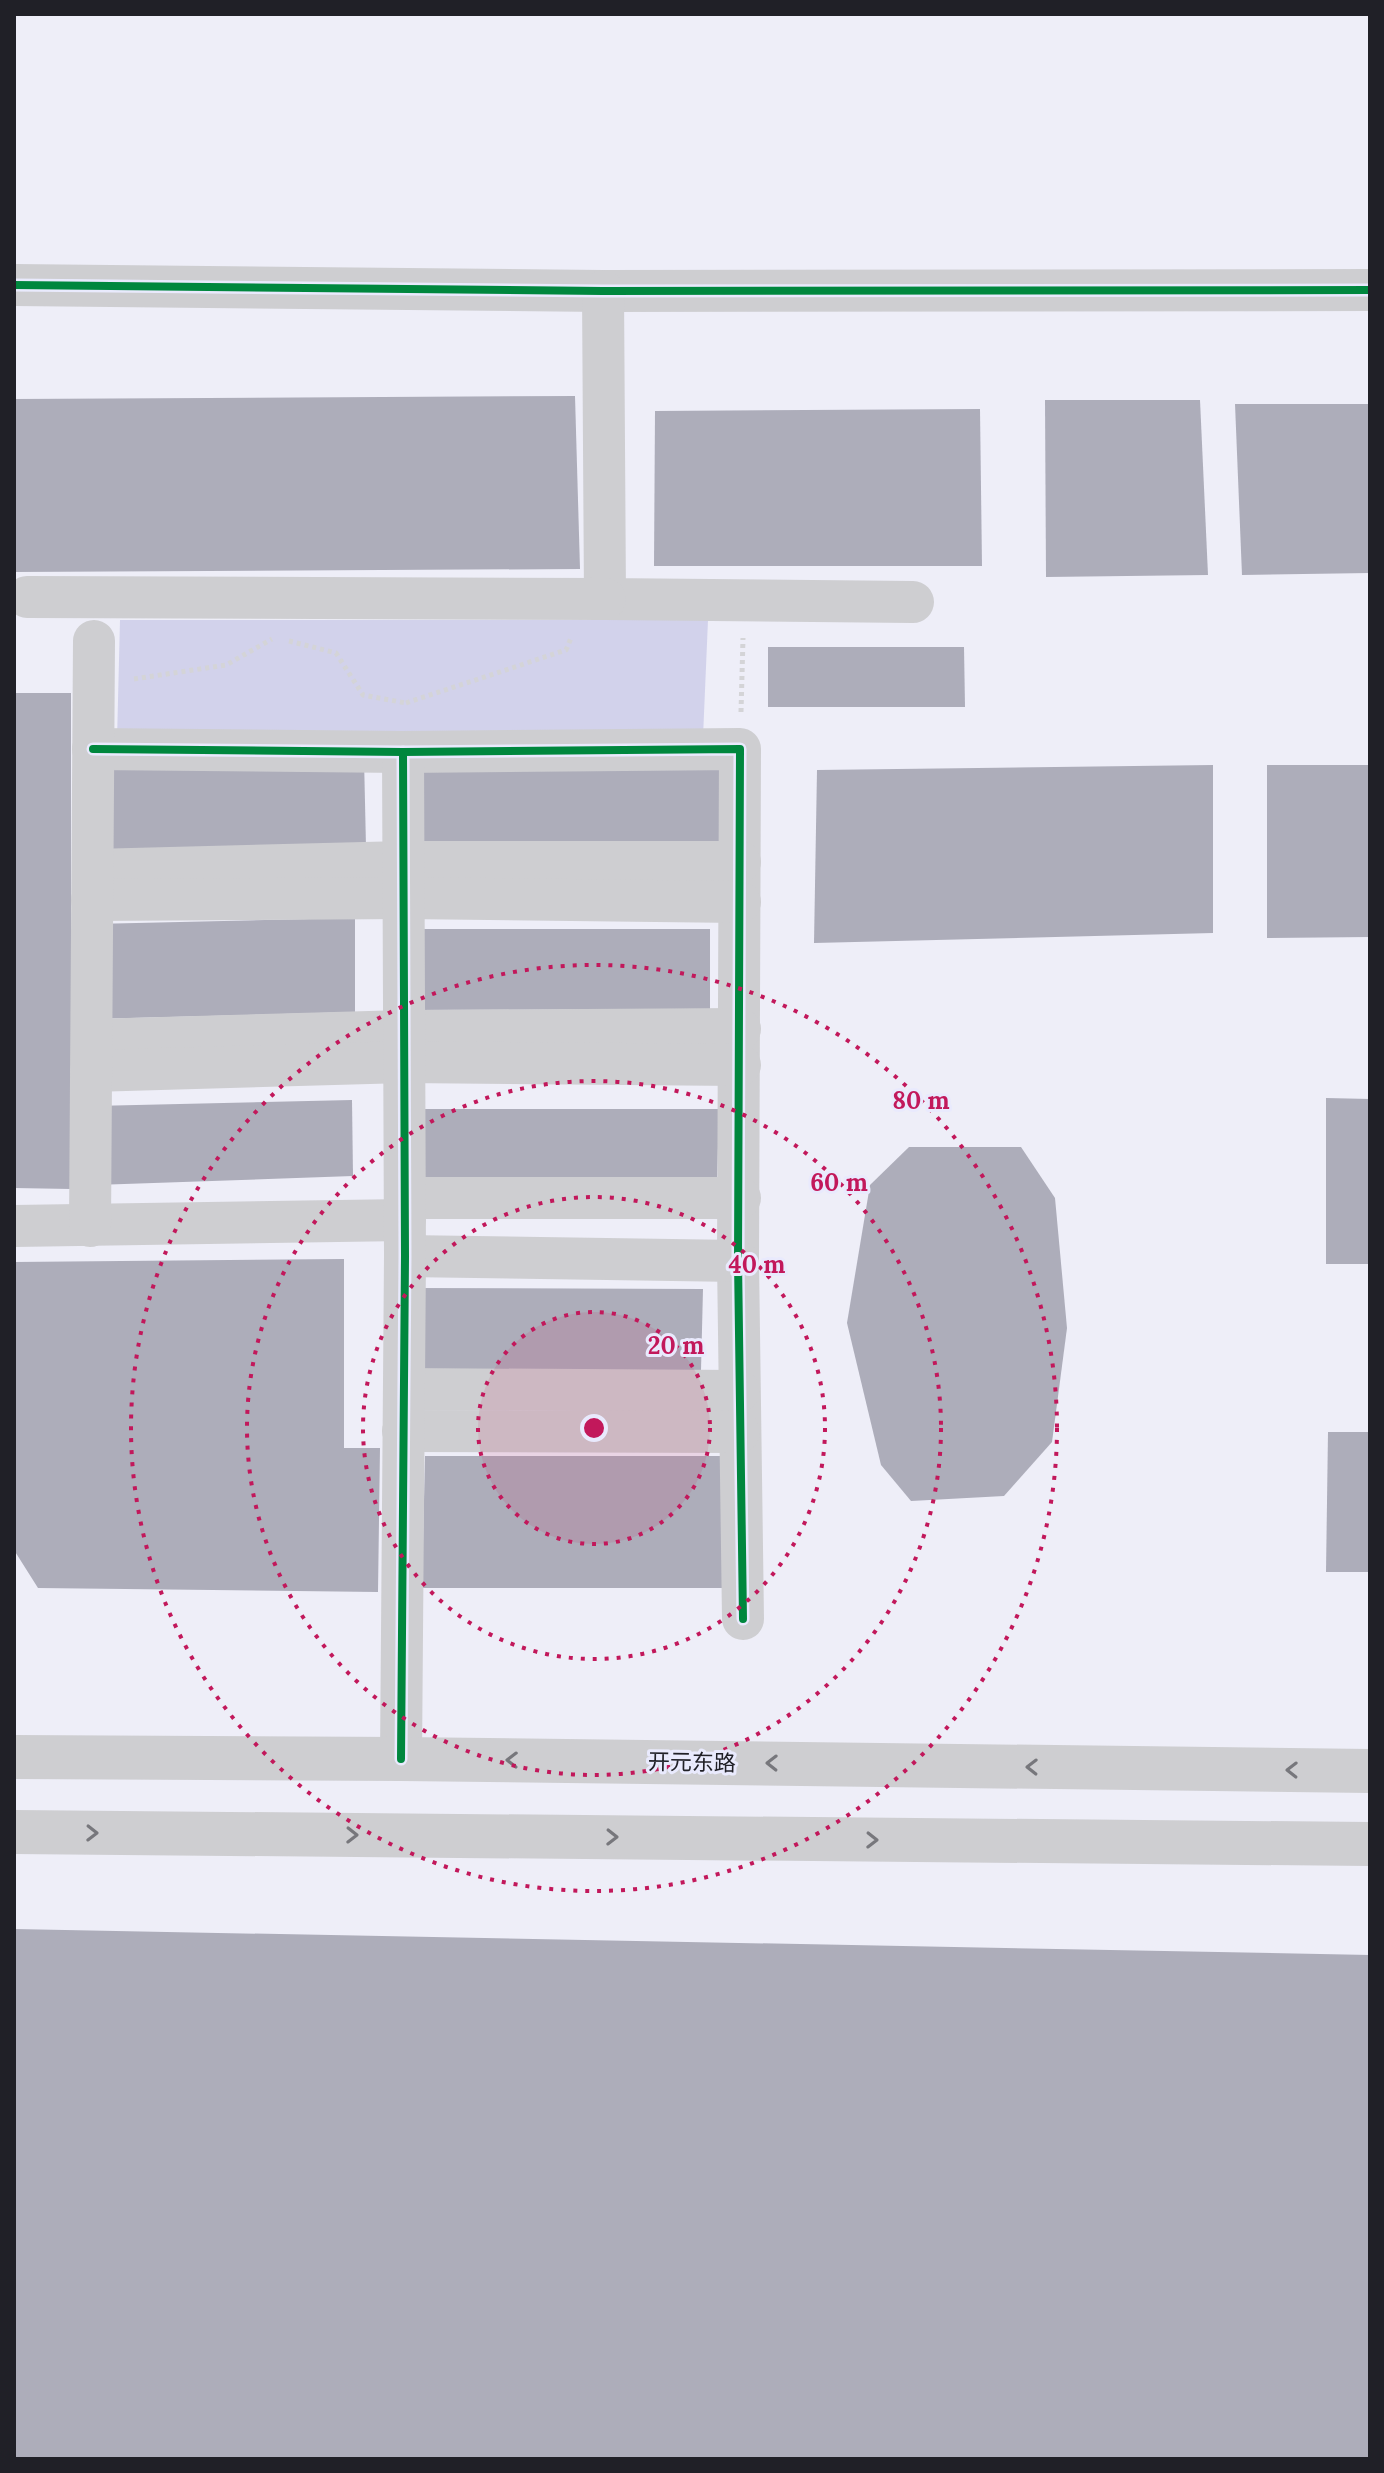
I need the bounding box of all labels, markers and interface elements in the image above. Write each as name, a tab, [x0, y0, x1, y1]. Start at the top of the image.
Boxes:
text: 80 m	[892, 1085, 950, 1116]
text: 60 m	[810, 1167, 868, 1198]
text: 40 m	[729, 1249, 785, 1280]
text: 20 m	[648, 1330, 704, 1361]
centre of rings	[580, 1414, 608, 1442]
street label: 开元东路	[648, 1747, 736, 1777]
one-way arrow	[505, 1751, 518, 1769]
one-way arrow	[765, 1755, 778, 1772]
one-way arrow	[1025, 1758, 1038, 1775]
one-way arrow	[1285, 1761, 1298, 1779]
one-way arrow	[86, 1824, 99, 1842]
one-way arrow	[346, 1826, 359, 1844]
one-way arrow	[606, 1829, 619, 1846]
one-way arrow	[866, 1831, 879, 1849]

